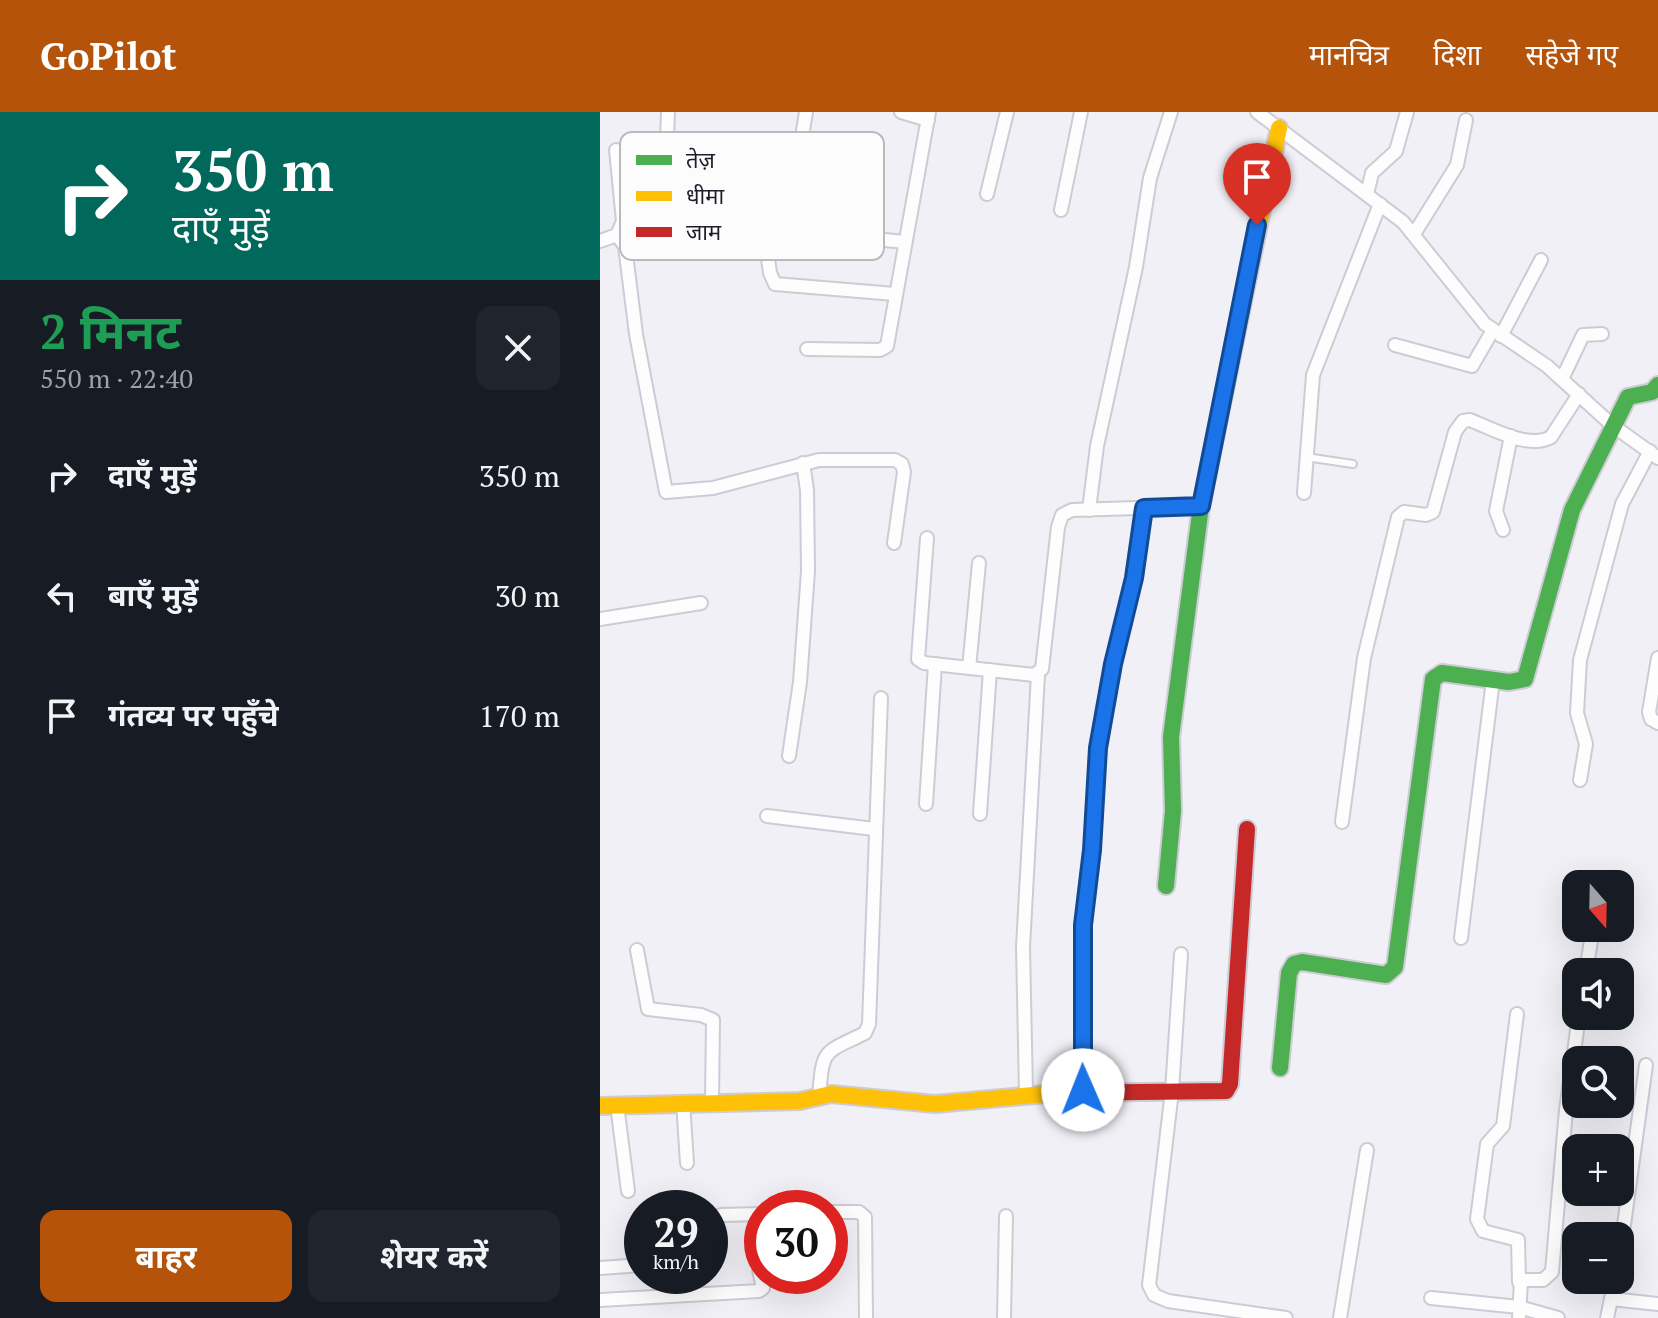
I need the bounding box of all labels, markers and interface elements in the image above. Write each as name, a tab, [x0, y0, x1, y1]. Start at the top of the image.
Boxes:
text: GoPilot	[40, 31, 177, 81]
text: मानचित्र	[1309, 36, 1389, 73]
text: दिशा	[1433, 36, 1481, 73]
text: सहेजे गए	[1525, 36, 1618, 73]
legend	[620, 132, 884, 260]
text: 350 m	[172, 133, 334, 207]
pin	[1223, 143, 1291, 225]
icon: right	[40, 144, 144, 248]
text: तेज़	[686, 145, 716, 174]
icon: arrive	[1235, 155, 1279, 199]
text: धीमा	[686, 181, 724, 210]
text: दाएँ मुड़ें	[172, 204, 270, 251]
text: जाम	[686, 217, 722, 246]
text: 2 मिनट	[40, 299, 181, 363]
button: close	[476, 306, 560, 390]
text: 550 m · 22:40	[40, 361, 193, 395]
icon: right	[40, 454, 84, 498]
text: दाएँ मुड़ें	[108, 455, 197, 495]
text: 350 m	[479, 456, 560, 496]
icon: left	[40, 574, 84, 618]
text: बाएँ मुड़ें	[108, 575, 198, 615]
text: 30 m	[495, 576, 560, 616]
icon: arrive	[40, 694, 84, 738]
text: गंतव्य पर पहुँचे	[108, 695, 278, 735]
text: 170 m	[479, 696, 560, 736]
north arrow	[1562, 870, 1634, 942]
map controls	[1562, 870, 1634, 1294]
button: sound	[1562, 958, 1634, 1030]
button: search	[1562, 1046, 1634, 1118]
position arrow	[1041, 1048, 1125, 1132]
button: +	[1562, 1134, 1634, 1206]
speed limit sign: 30	[744, 1190, 848, 1294]
text: 29	[653, 1205, 699, 1258]
button: बाहर	[40, 1210, 292, 1302]
button: शेयर करें	[308, 1210, 560, 1302]
button: −	[1562, 1222, 1634, 1294]
text: km/h	[653, 1248, 699, 1275]

